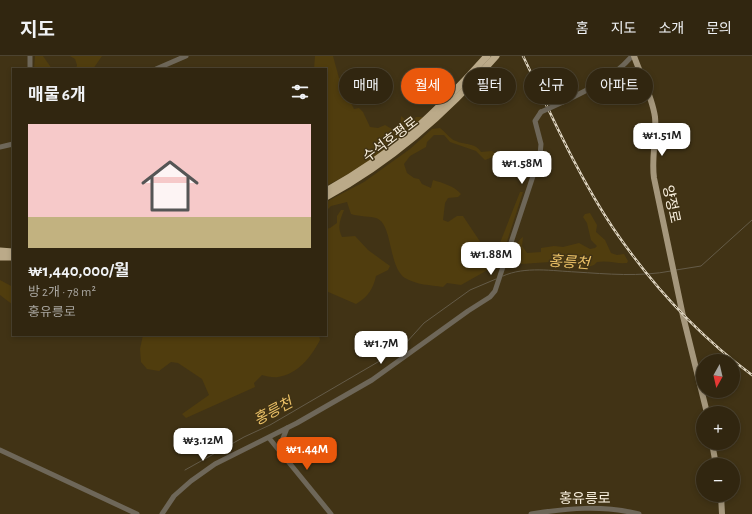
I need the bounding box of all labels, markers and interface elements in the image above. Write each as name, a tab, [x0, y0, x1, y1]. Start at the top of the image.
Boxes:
text: 지도	[20, 21, 55, 40]
text: 홈	[576, 22, 589, 36]
text: 지도	[611, 22, 636, 36]
text: 소개	[658, 22, 684, 36]
text: 문의	[706, 22, 732, 36]
chip: 매매	[339, 68, 393, 104]
chip: 월세	[401, 68, 455, 104]
chip: 필터	[463, 68, 516, 104]
chip: 신규	[524, 68, 578, 104]
chip: 아파트	[586, 68, 653, 104]
icon: filters	[289, 81, 311, 103]
text: 매물 6개	[28, 86, 86, 103]
street label: 수석호평로	[360, 114, 421, 165]
pin: ₩1.51M	[629, 123, 695, 157]
text: ₩1.51M	[642, 129, 682, 142]
icon: home	[134, 150, 206, 222]
pin: ₩1.58M	[489, 151, 555, 185]
text: ₩1.58M	[501, 157, 543, 170]
street label: 양정로	[660, 184, 683, 225]
pin: ₩1.88M	[458, 242, 524, 276]
text: ₩1.88M	[470, 248, 512, 261]
water label: 홍릉천	[548, 253, 592, 272]
text: ₩1,440,000/월	[28, 262, 130, 279]
text: 방 2개 · 78 m²	[28, 286, 96, 299]
text: 홍유릉로	[28, 306, 76, 319]
pin: ₩1.7M	[353, 331, 409, 365]
text: ₩1.7M	[364, 337, 398, 350]
north arrow	[696, 354, 740, 398]
map controls	[696, 354, 740, 502]
water label: 홍릉천	[251, 393, 297, 428]
button: +	[696, 406, 740, 450]
pin: ₩3.12M	[170, 428, 236, 462]
text: ₩3.12M	[183, 434, 223, 447]
pin: ₩1.44M	[274, 437, 340, 471]
text: ₩1.44M	[286, 443, 328, 456]
button: −	[696, 458, 740, 502]
street label: 홍유릉로	[559, 491, 611, 506]

